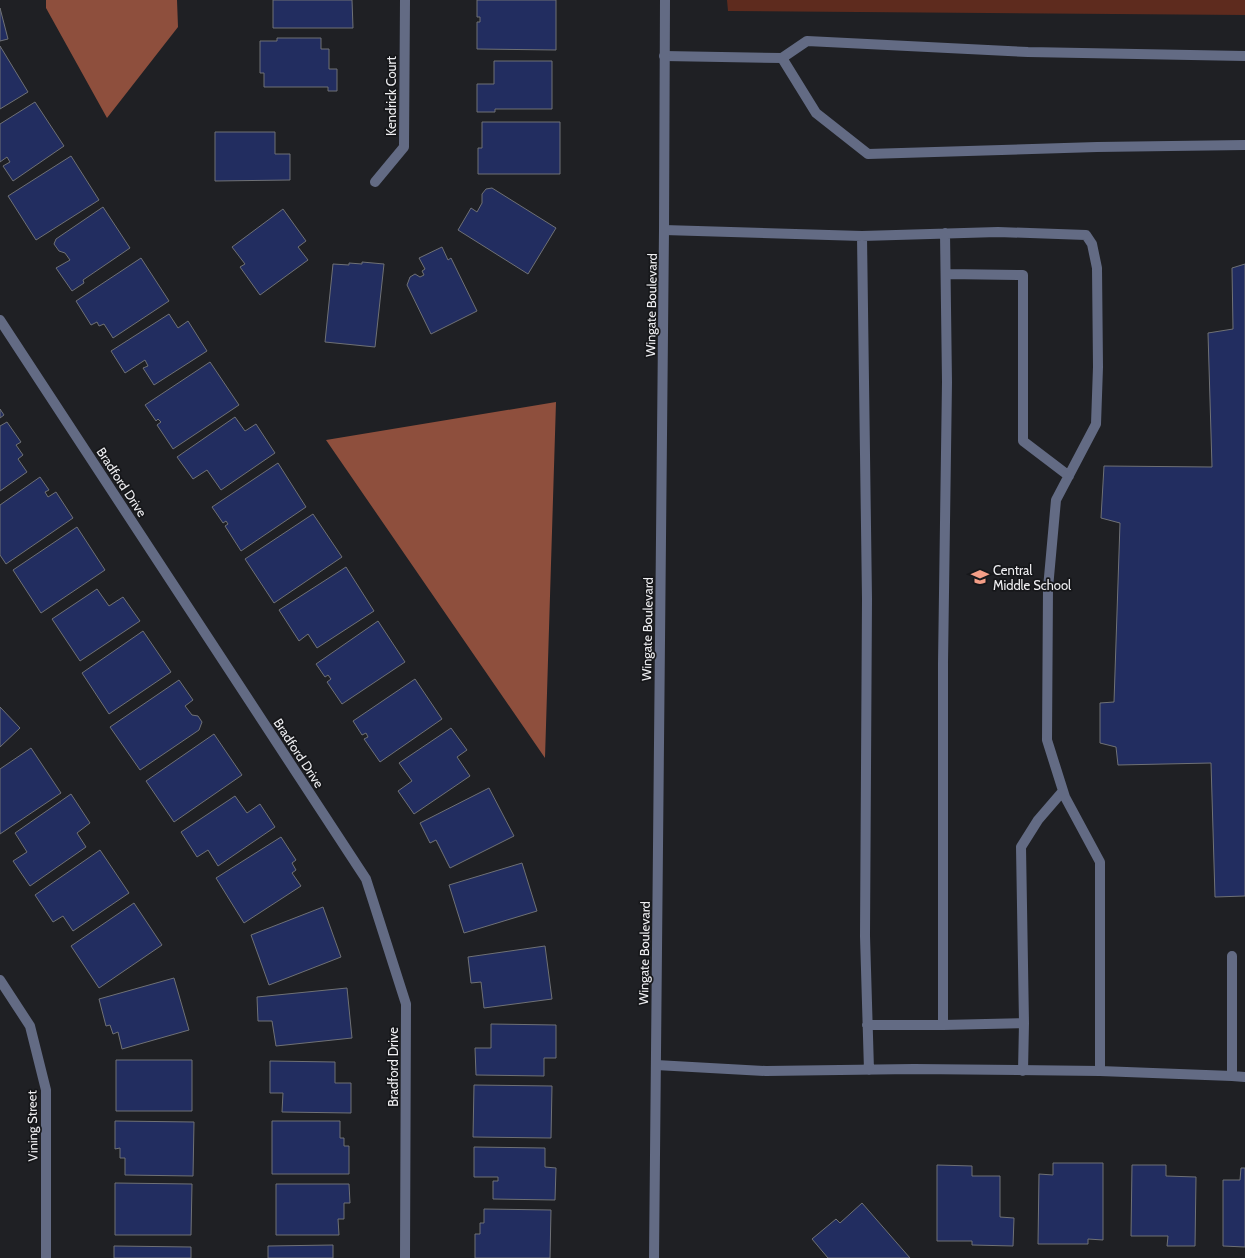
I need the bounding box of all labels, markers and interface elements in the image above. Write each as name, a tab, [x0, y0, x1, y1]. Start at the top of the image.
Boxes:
street label: Kendrick Court	[383, 55, 399, 136]
street label: Wingate Boulevard	[642, 253, 660, 357]
street label: Bradford Drive	[94, 444, 151, 520]
place label: Central Middle School	[993, 562, 1071, 593]
school or university icon: Central Middle School	[970, 567, 990, 587]
street label: Wingate Boulevard	[638, 577, 656, 681]
street label: Bradford Drive	[271, 715, 328, 791]
street label: Wingate Boulevard	[635, 901, 653, 1005]
street label: Bradford Drive	[385, 1027, 401, 1107]
street label: Vining Street	[23, 1090, 41, 1162]

